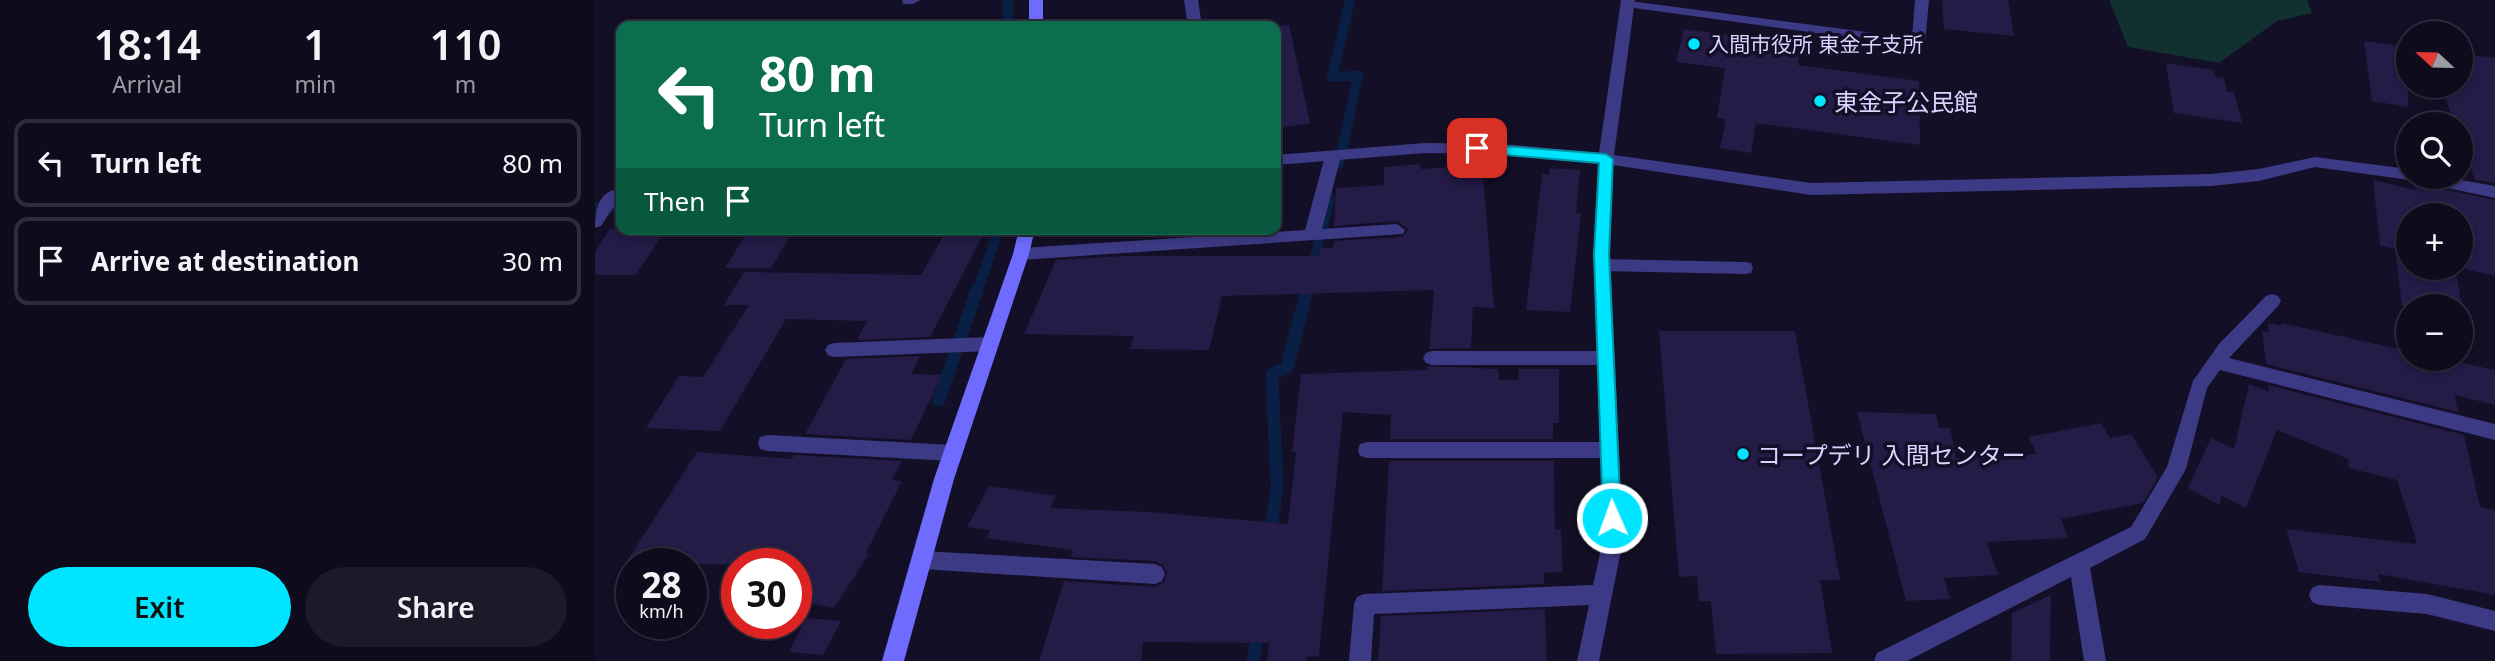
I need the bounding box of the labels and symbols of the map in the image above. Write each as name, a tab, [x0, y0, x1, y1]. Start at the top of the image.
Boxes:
north arrow	[2396, 21, 2473, 98]
place label: 入間市役所 東金子支所	[1708, 30, 1923, 58]
marker: 入間市役所 東金子支所	[1686, 36, 1702, 52]
place label: 東金子公民館	[1834, 85, 1978, 118]
marker: 東金子公民館	[1812, 93, 1828, 109]
pin	[1447, 118, 1507, 178]
place label: コープデリ 入間センター	[1757, 438, 2026, 471]
marker: コープデリ 入間センター	[1735, 446, 1751, 462]
position arrow	[1575, 481, 1649, 555]
speed limit sign: 30	[721, 548, 812, 639]

